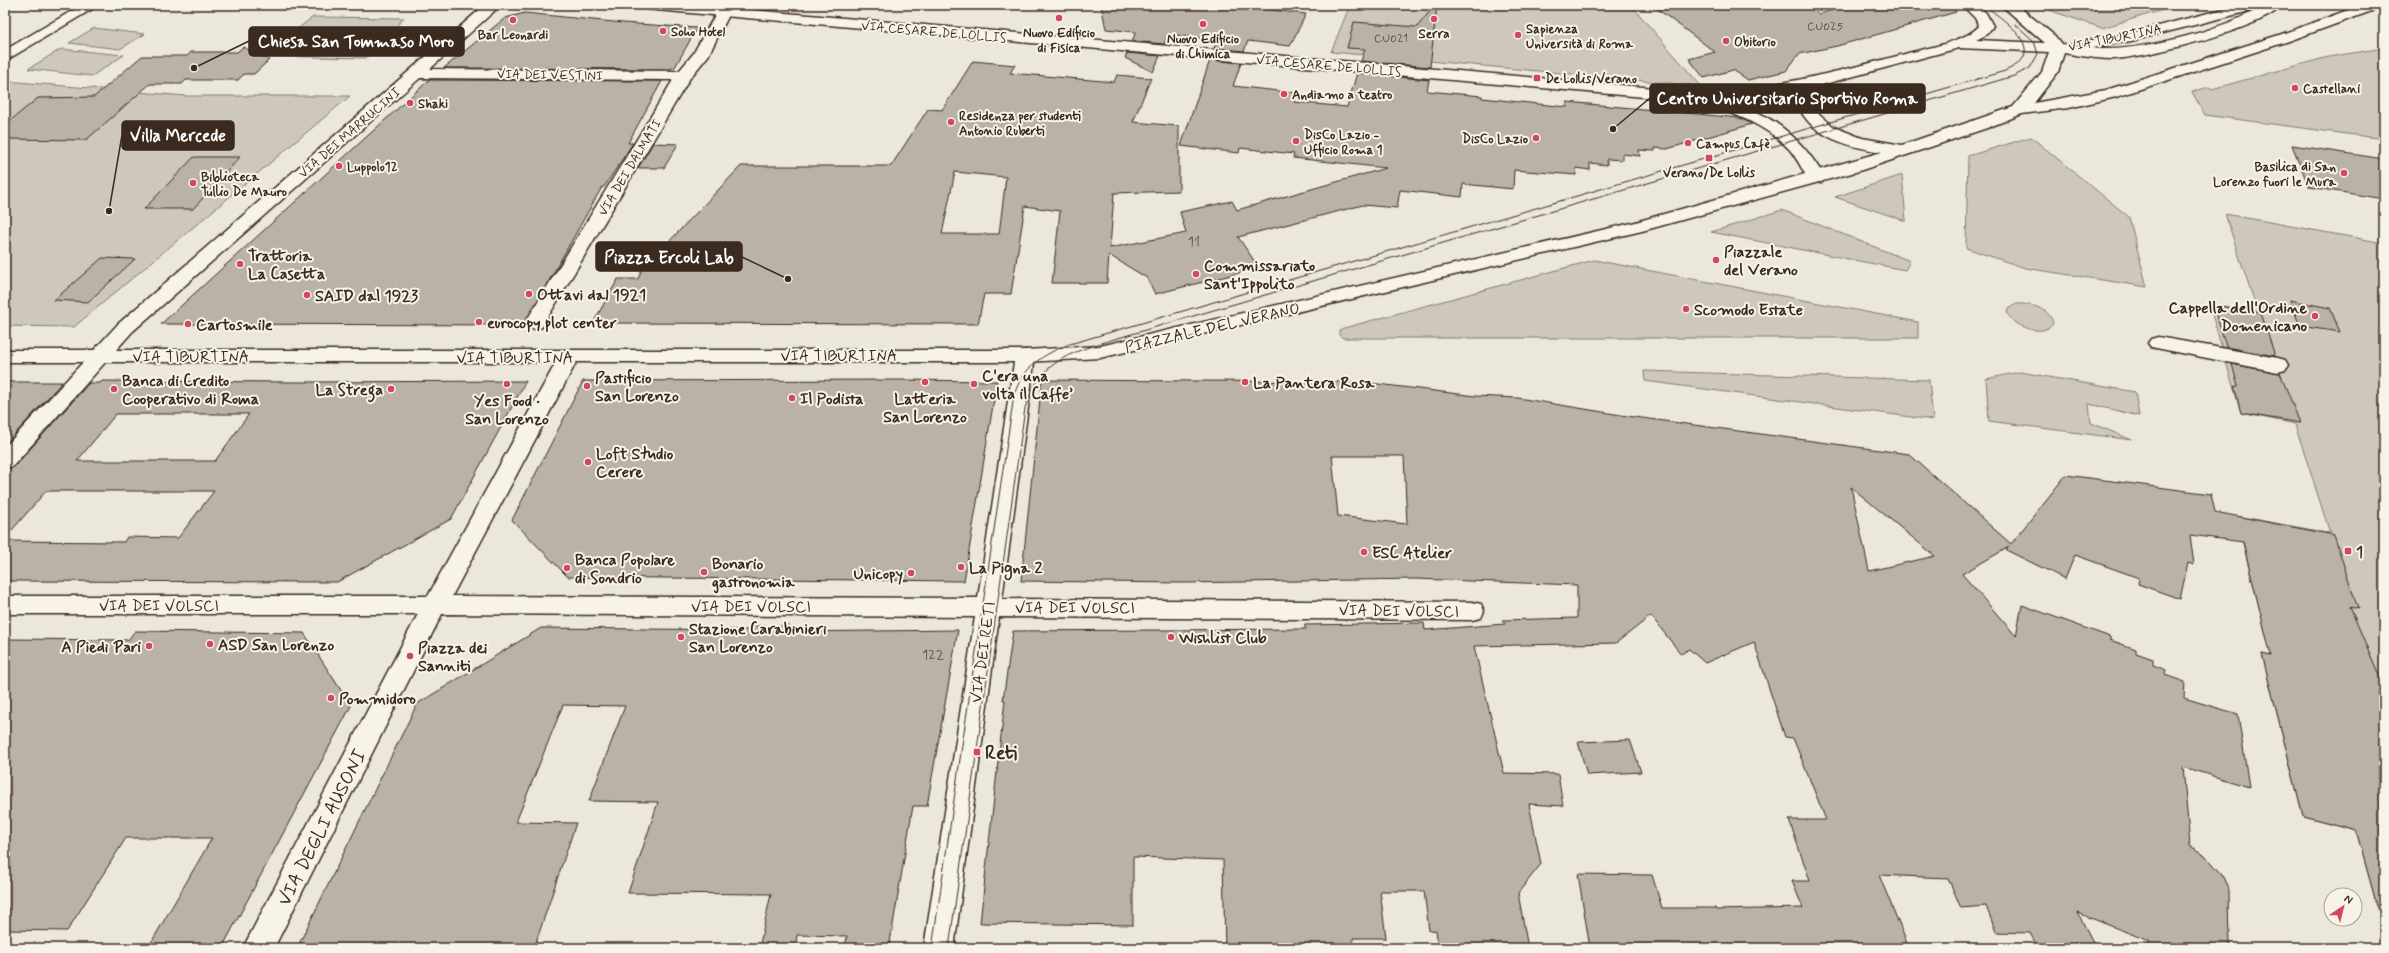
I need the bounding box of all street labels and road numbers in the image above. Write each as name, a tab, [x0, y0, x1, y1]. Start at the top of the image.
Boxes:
street label: VIA CESARE DE LOLLIS	[861, 18, 1008, 47]
street label: VIA TIBURTINA	[2067, 21, 2164, 56]
street label: VIA CESARE DE LOLLIS	[1256, 52, 1403, 81]
street label: VIA DEI VESTINI	[497, 66, 603, 85]
street label: VIA DEI MARRUCINI	[295, 84, 405, 182]
street label: VIA DEI DALMATI	[595, 116, 666, 219]
street label: PIAZZALE DEL VERANO	[1123, 298, 1302, 359]
street label: VIA TIBURTINA	[781, 346, 897, 367]
street label: VIA TIBURTINA	[133, 347, 249, 368]
street label: VIA TIBURTINA	[457, 348, 573, 369]
street label: VIA DEI VOLSCI	[99, 596, 219, 617]
street label: VIA DEI VOLSCI	[691, 597, 811, 618]
street label: VIA DEI VOLSCI	[1015, 598, 1135, 619]
street label: VIA DEI RETI	[966, 600, 1001, 704]
street label: VIA DEI VOLSCI	[1339, 600, 1459, 623]
street label: VIA DEGLI AUSONI	[272, 745, 373, 910]

